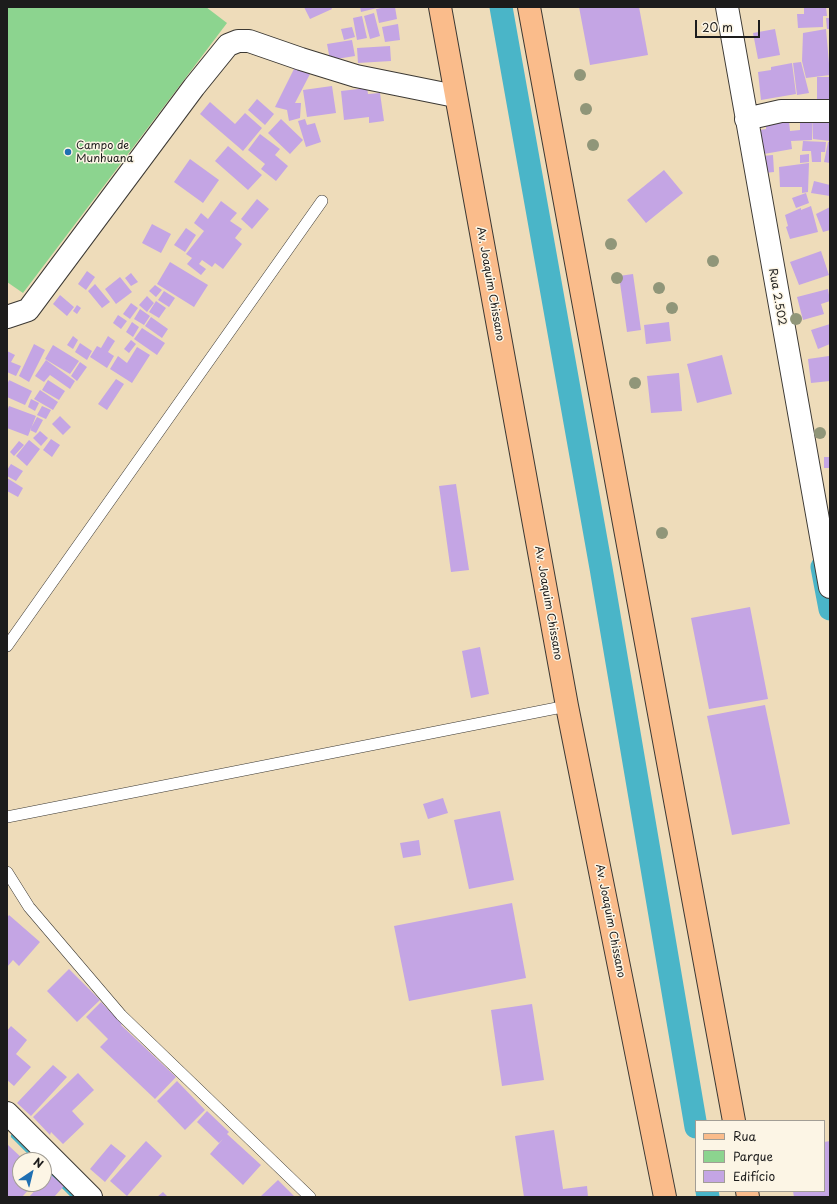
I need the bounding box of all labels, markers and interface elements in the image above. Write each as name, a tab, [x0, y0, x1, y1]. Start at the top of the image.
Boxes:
scale bar	[697, 12, 762, 38]
text: 20 m	[702, 18, 733, 36]
place label: Campo de Munhuana	[76, 139, 133, 165]
marker: Campo de Munhuana	[63, 147, 73, 157]
street label: Av. Joaquim Chissano	[473, 226, 507, 342]
street label: Rua 2.502	[765, 267, 789, 327]
street label: Av. Joaquim Chissano	[531, 545, 565, 661]
street label: Av. Joaquim Chissano	[592, 863, 628, 979]
legend	[695, 1120, 825, 1192]
text: Rua	[733, 1127, 756, 1145]
text: Parque	[733, 1147, 773, 1165]
north arrow	[12, 1152, 52, 1192]
text: N	[30, 1153, 47, 1172]
text: Edifício	[733, 1167, 775, 1185]

